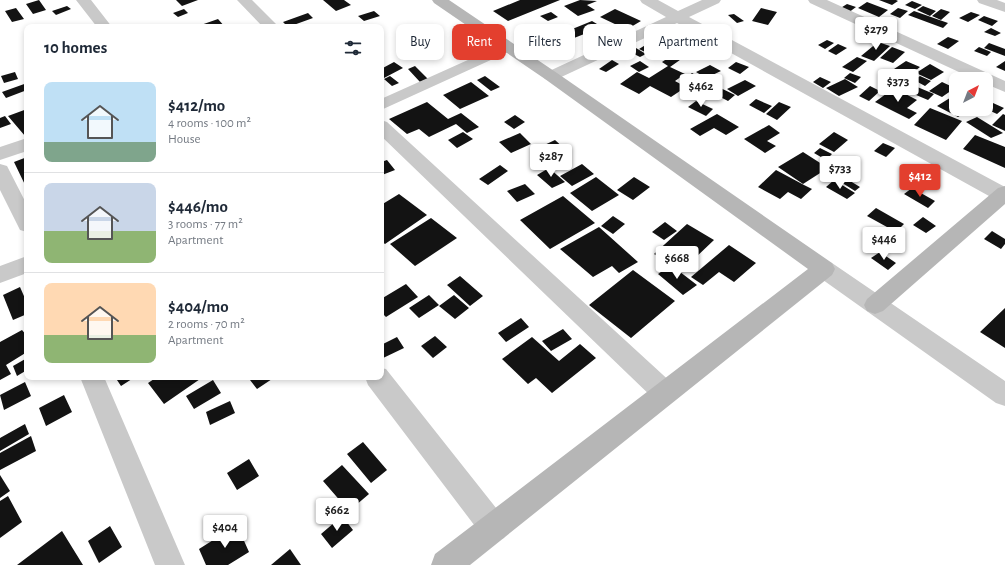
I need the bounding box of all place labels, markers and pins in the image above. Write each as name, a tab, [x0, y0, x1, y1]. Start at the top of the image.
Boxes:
pin: $279	[852, 17, 900, 51]
pin: $373	[874, 69, 922, 103]
pin: $462	[677, 74, 725, 108]
pin: $287	[527, 144, 575, 178]
pin: $733	[816, 156, 864, 190]
pin: $412	[896, 164, 944, 198]
pin: $446	[860, 227, 908, 261]
pin: $668	[653, 246, 701, 280]
pin: $662	[313, 498, 361, 532]
pin: $404	[201, 515, 249, 549]

